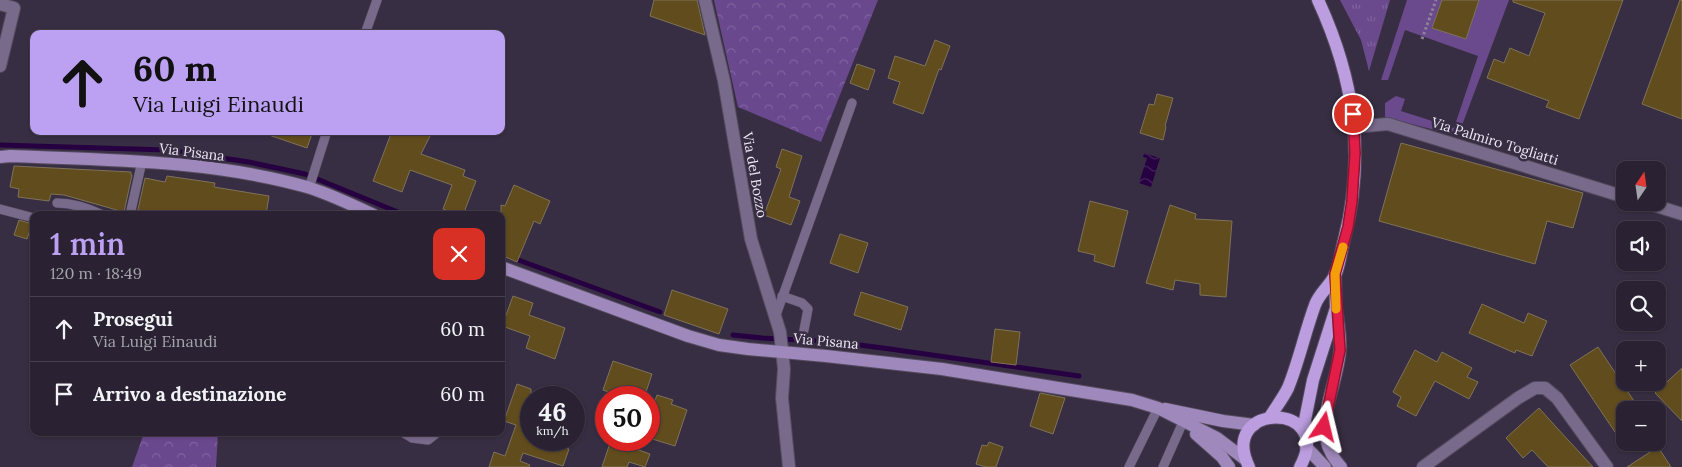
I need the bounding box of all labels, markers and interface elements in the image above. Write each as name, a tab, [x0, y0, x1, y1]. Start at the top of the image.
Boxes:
text: 60 m	[133, 46, 217, 91]
icon: ahead	[50, 50, 115, 115]
text: Via Luigi Einaudi	[133, 90, 304, 118]
pin	[1332, 93, 1374, 135]
icon: arrive	[1339, 100, 1367, 128]
street label: Via Palmiro Togliatti	[1428, 113, 1561, 169]
street label: Via del Bozzo	[738, 130, 771, 219]
street label: Via Pisana	[157, 139, 226, 165]
north arrow	[1616, 161, 1666, 211]
map controls	[1616, 161, 1666, 451]
button: sound	[1616, 221, 1666, 271]
text: 1 min	[50, 225, 125, 263]
button: close	[433, 228, 485, 280]
text: 120 m · 18:49	[50, 263, 142, 283]
button: search	[1616, 281, 1666, 331]
text: Prosegui	[93, 307, 173, 331]
icon: ahead	[50, 315, 78, 343]
text: 60 m	[440, 317, 485, 341]
street label: Via Pisana	[792, 329, 859, 353]
text: Via Luigi Einaudi	[93, 331, 217, 351]
button: +	[1616, 341, 1666, 391]
icon: arrive	[50, 380, 78, 408]
text: Arrivo a destinazione	[93, 382, 287, 406]
text: 60 m	[440, 382, 485, 406]
speed limit sign: 50	[595, 386, 660, 451]
text: 46	[538, 396, 567, 428]
position arrow	[1297, 400, 1349, 452]
button: −	[1616, 401, 1666, 451]
text: km/h	[536, 423, 569, 438]

